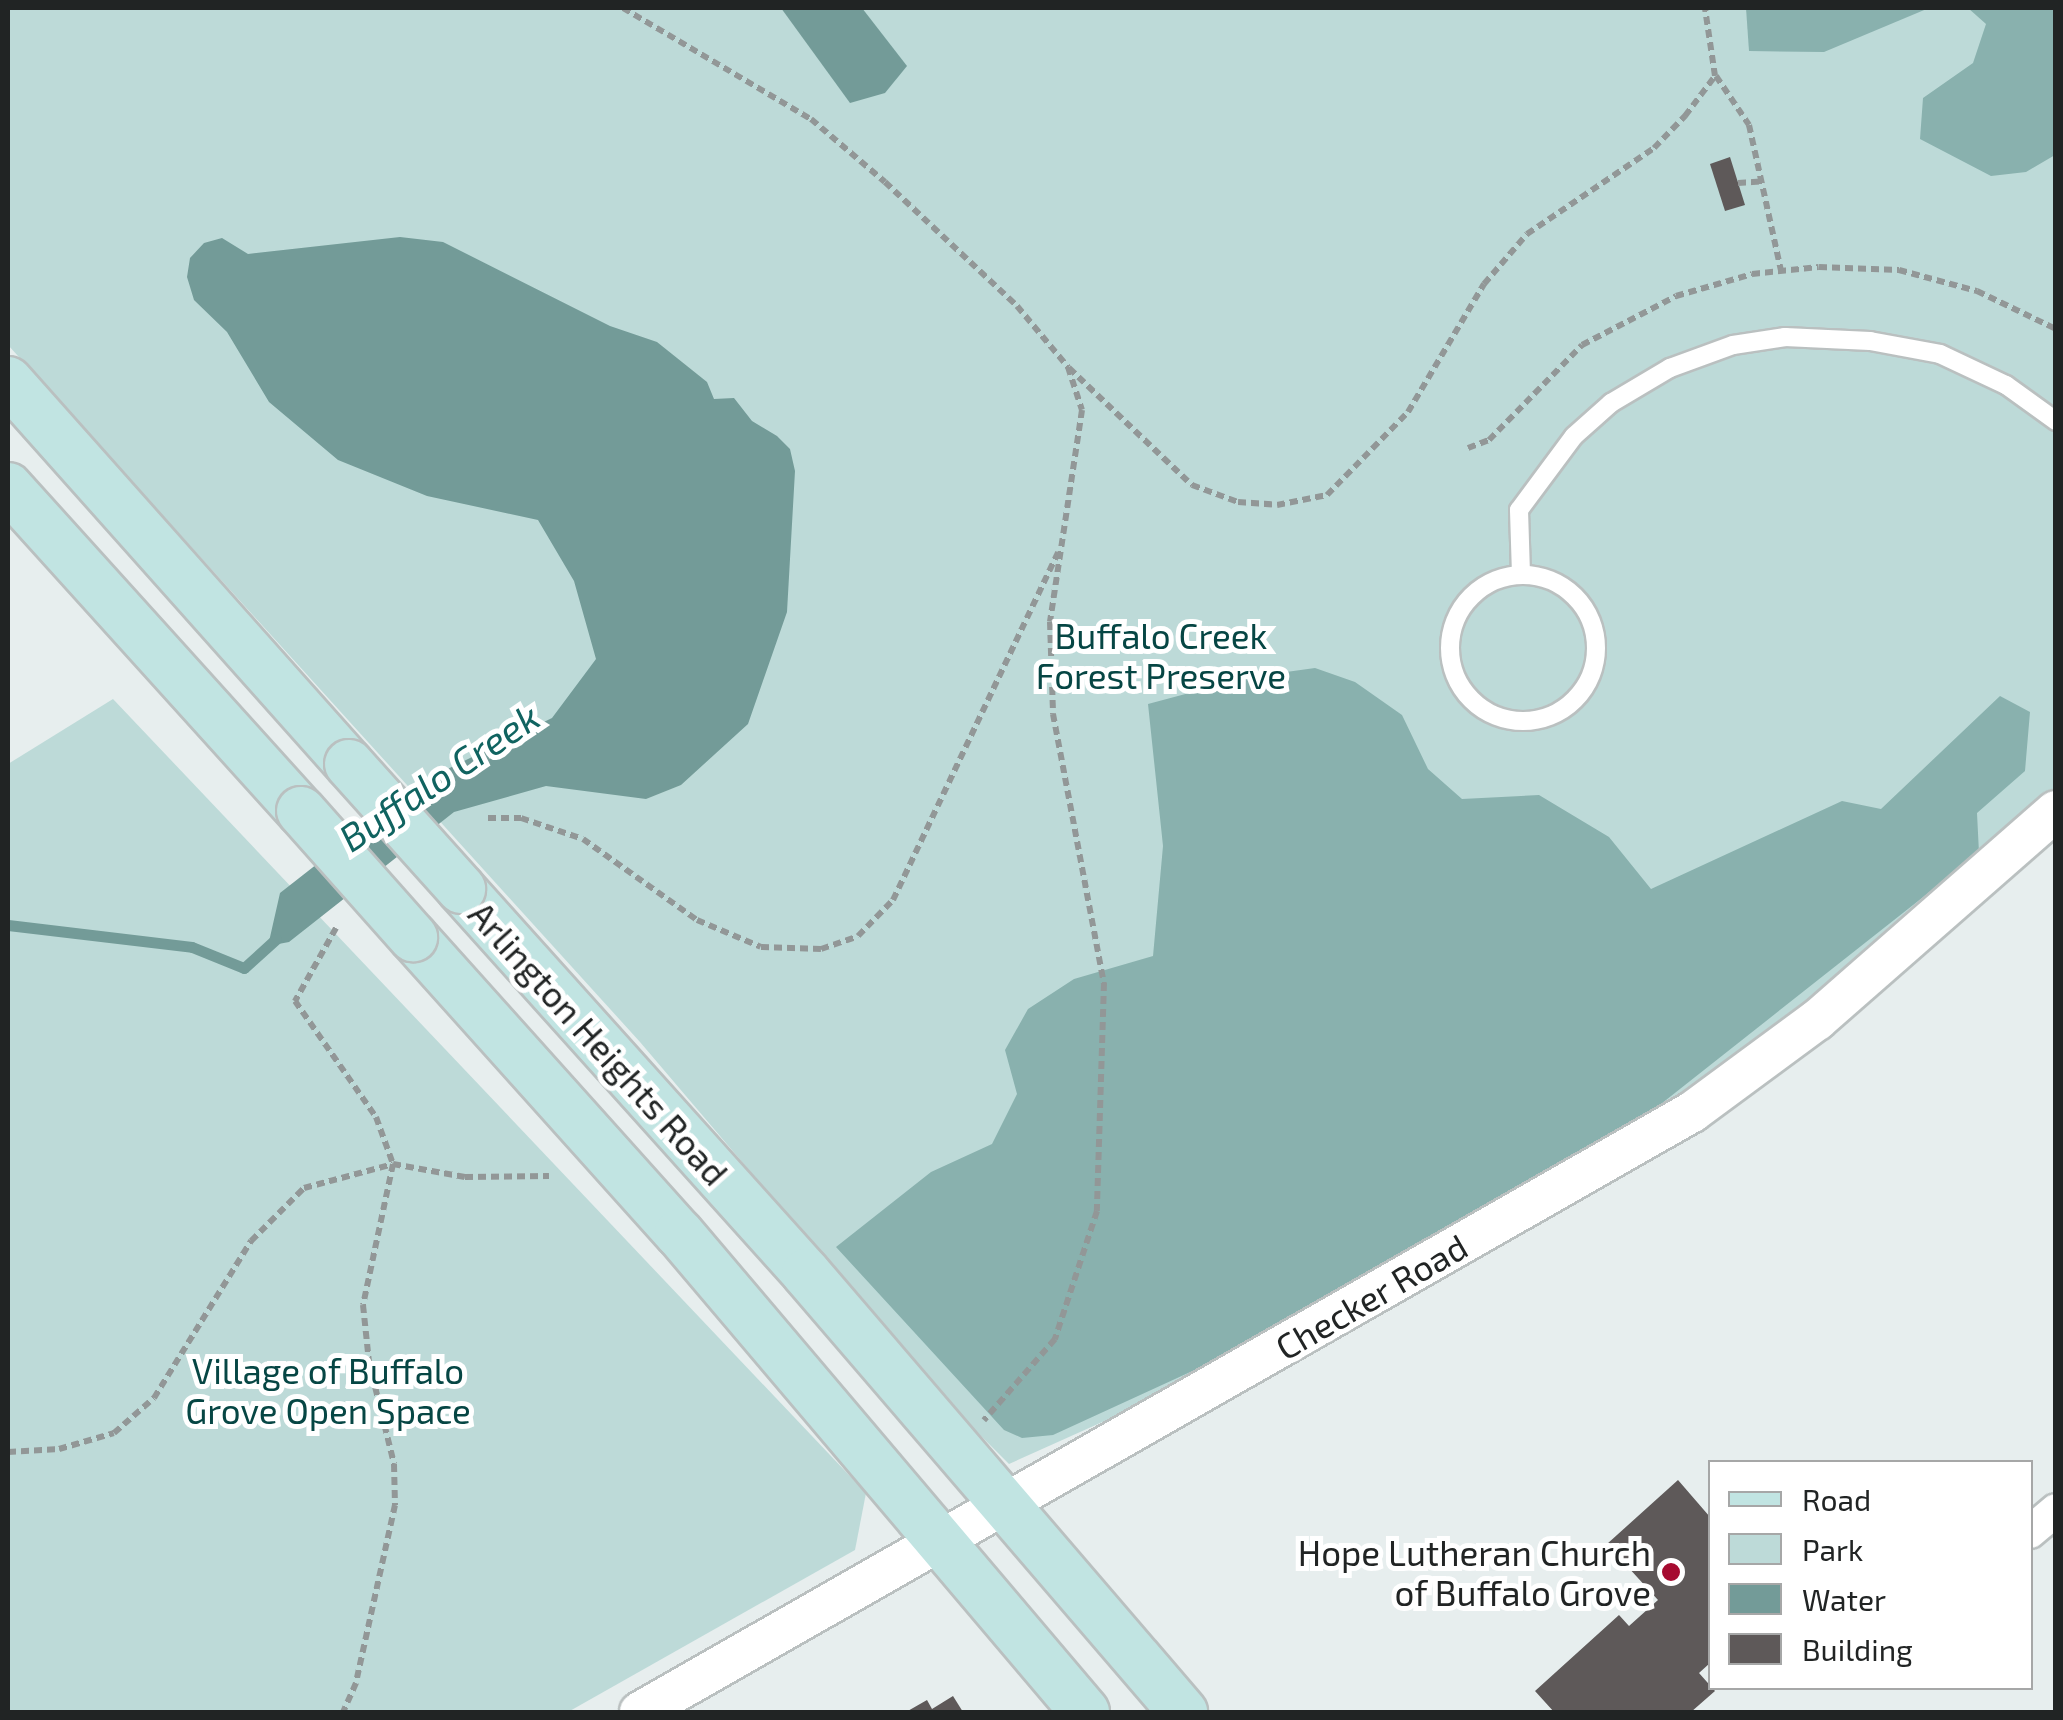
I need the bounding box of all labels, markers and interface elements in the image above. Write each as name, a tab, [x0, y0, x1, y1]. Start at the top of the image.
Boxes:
park label: Buffalo Creek Forest Preserve	[1036, 614, 1286, 696]
water label: Buffalo Creek	[330, 693, 548, 861]
street label: Arlington Heights Road	[461, 893, 737, 1193]
street label: Checker Road	[1268, 1224, 1474, 1368]
park label: Village of Buffalo Grove Open Space	[185, 1349, 471, 1431]
legend	[1708, 1460, 2033, 1690]
text: Road	[1802, 1481, 1871, 1517]
place label: Hope Lutheran Church of Buffalo Grove	[1298, 1531, 1651, 1613]
text: Park	[1802, 1531, 1863, 1567]
marker: Hope Lutheran Church of Buffalo Grove	[1660, 1561, 1682, 1583]
text: Water	[1802, 1581, 1886, 1617]
text: Building	[1802, 1631, 1913, 1667]

